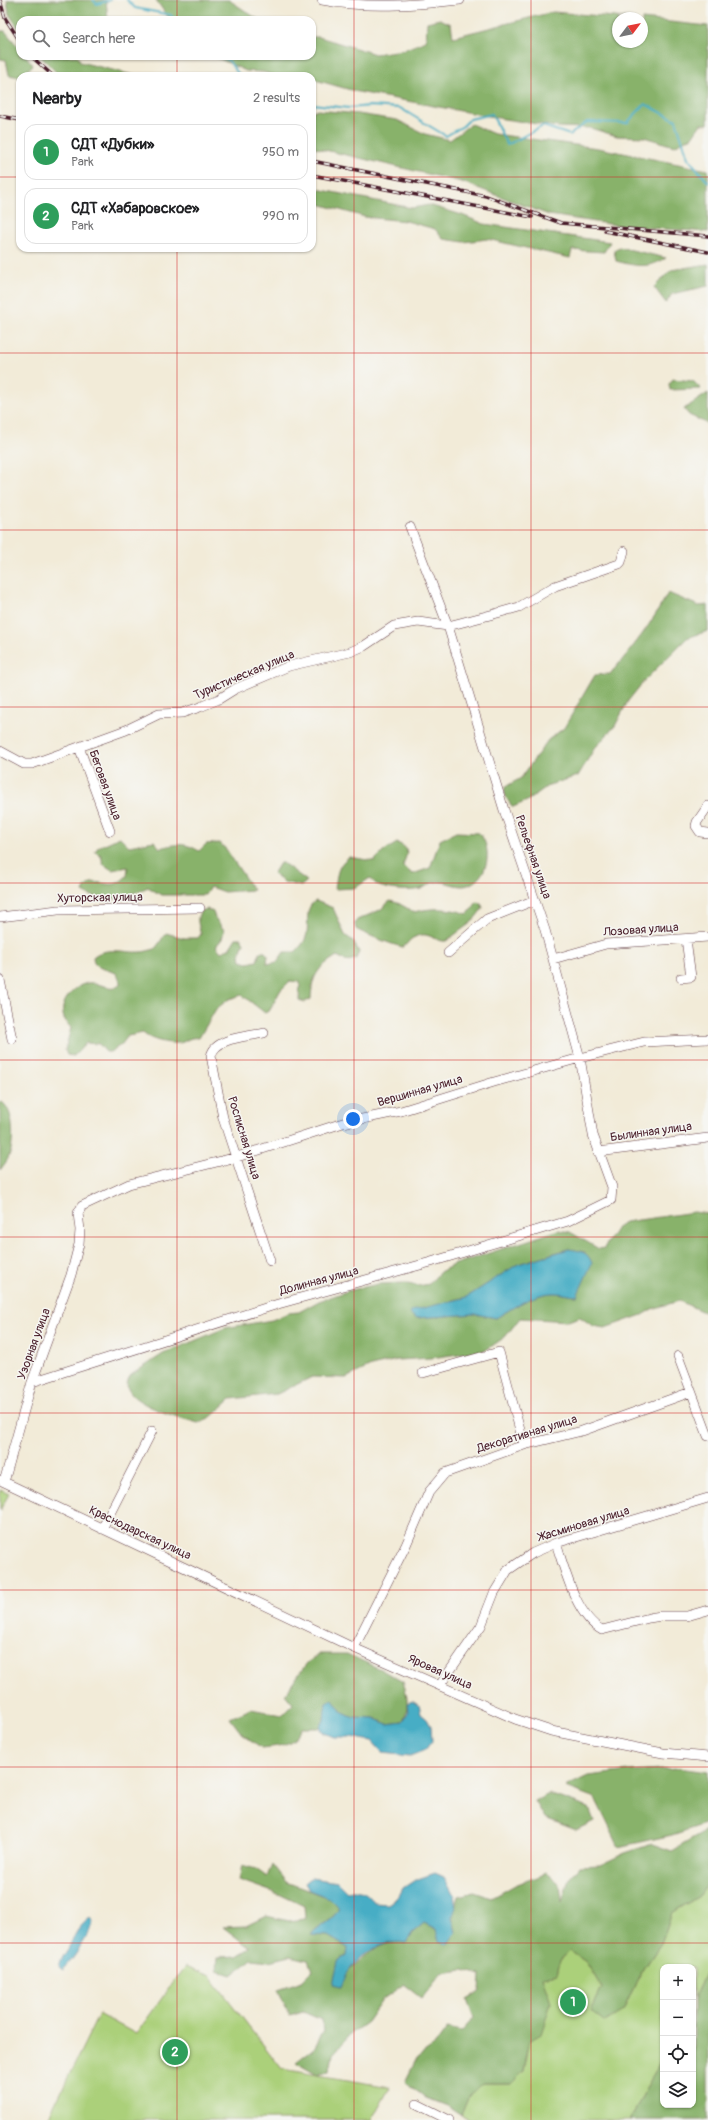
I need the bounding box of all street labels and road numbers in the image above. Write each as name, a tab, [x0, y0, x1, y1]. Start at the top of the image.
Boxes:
street label: Туристическая улица	[191, 647, 297, 703]
street label: Беговая улица	[85, 748, 125, 822]
street label: Рельефная улица	[512, 813, 555, 901]
street label: Хуторская улица	[57, 890, 143, 906]
street label: Лозовая улица	[602, 920, 680, 940]
street label: Вершинная улица	[376, 1072, 465, 1110]
street label: Росписная улица	[224, 1095, 264, 1182]
street label: Былинная улица	[609, 1119, 693, 1145]
street label: Долинная улица	[277, 1263, 360, 1299]
street label: Узорная улица	[14, 1306, 54, 1382]
street label: Декоративная улица	[474, 1412, 579, 1457]
street label: Краснодарская улица	[86, 1503, 194, 1563]
street label: Жасминовая улица	[535, 1503, 632, 1546]
street label: Яровая улица	[406, 1651, 475, 1693]

